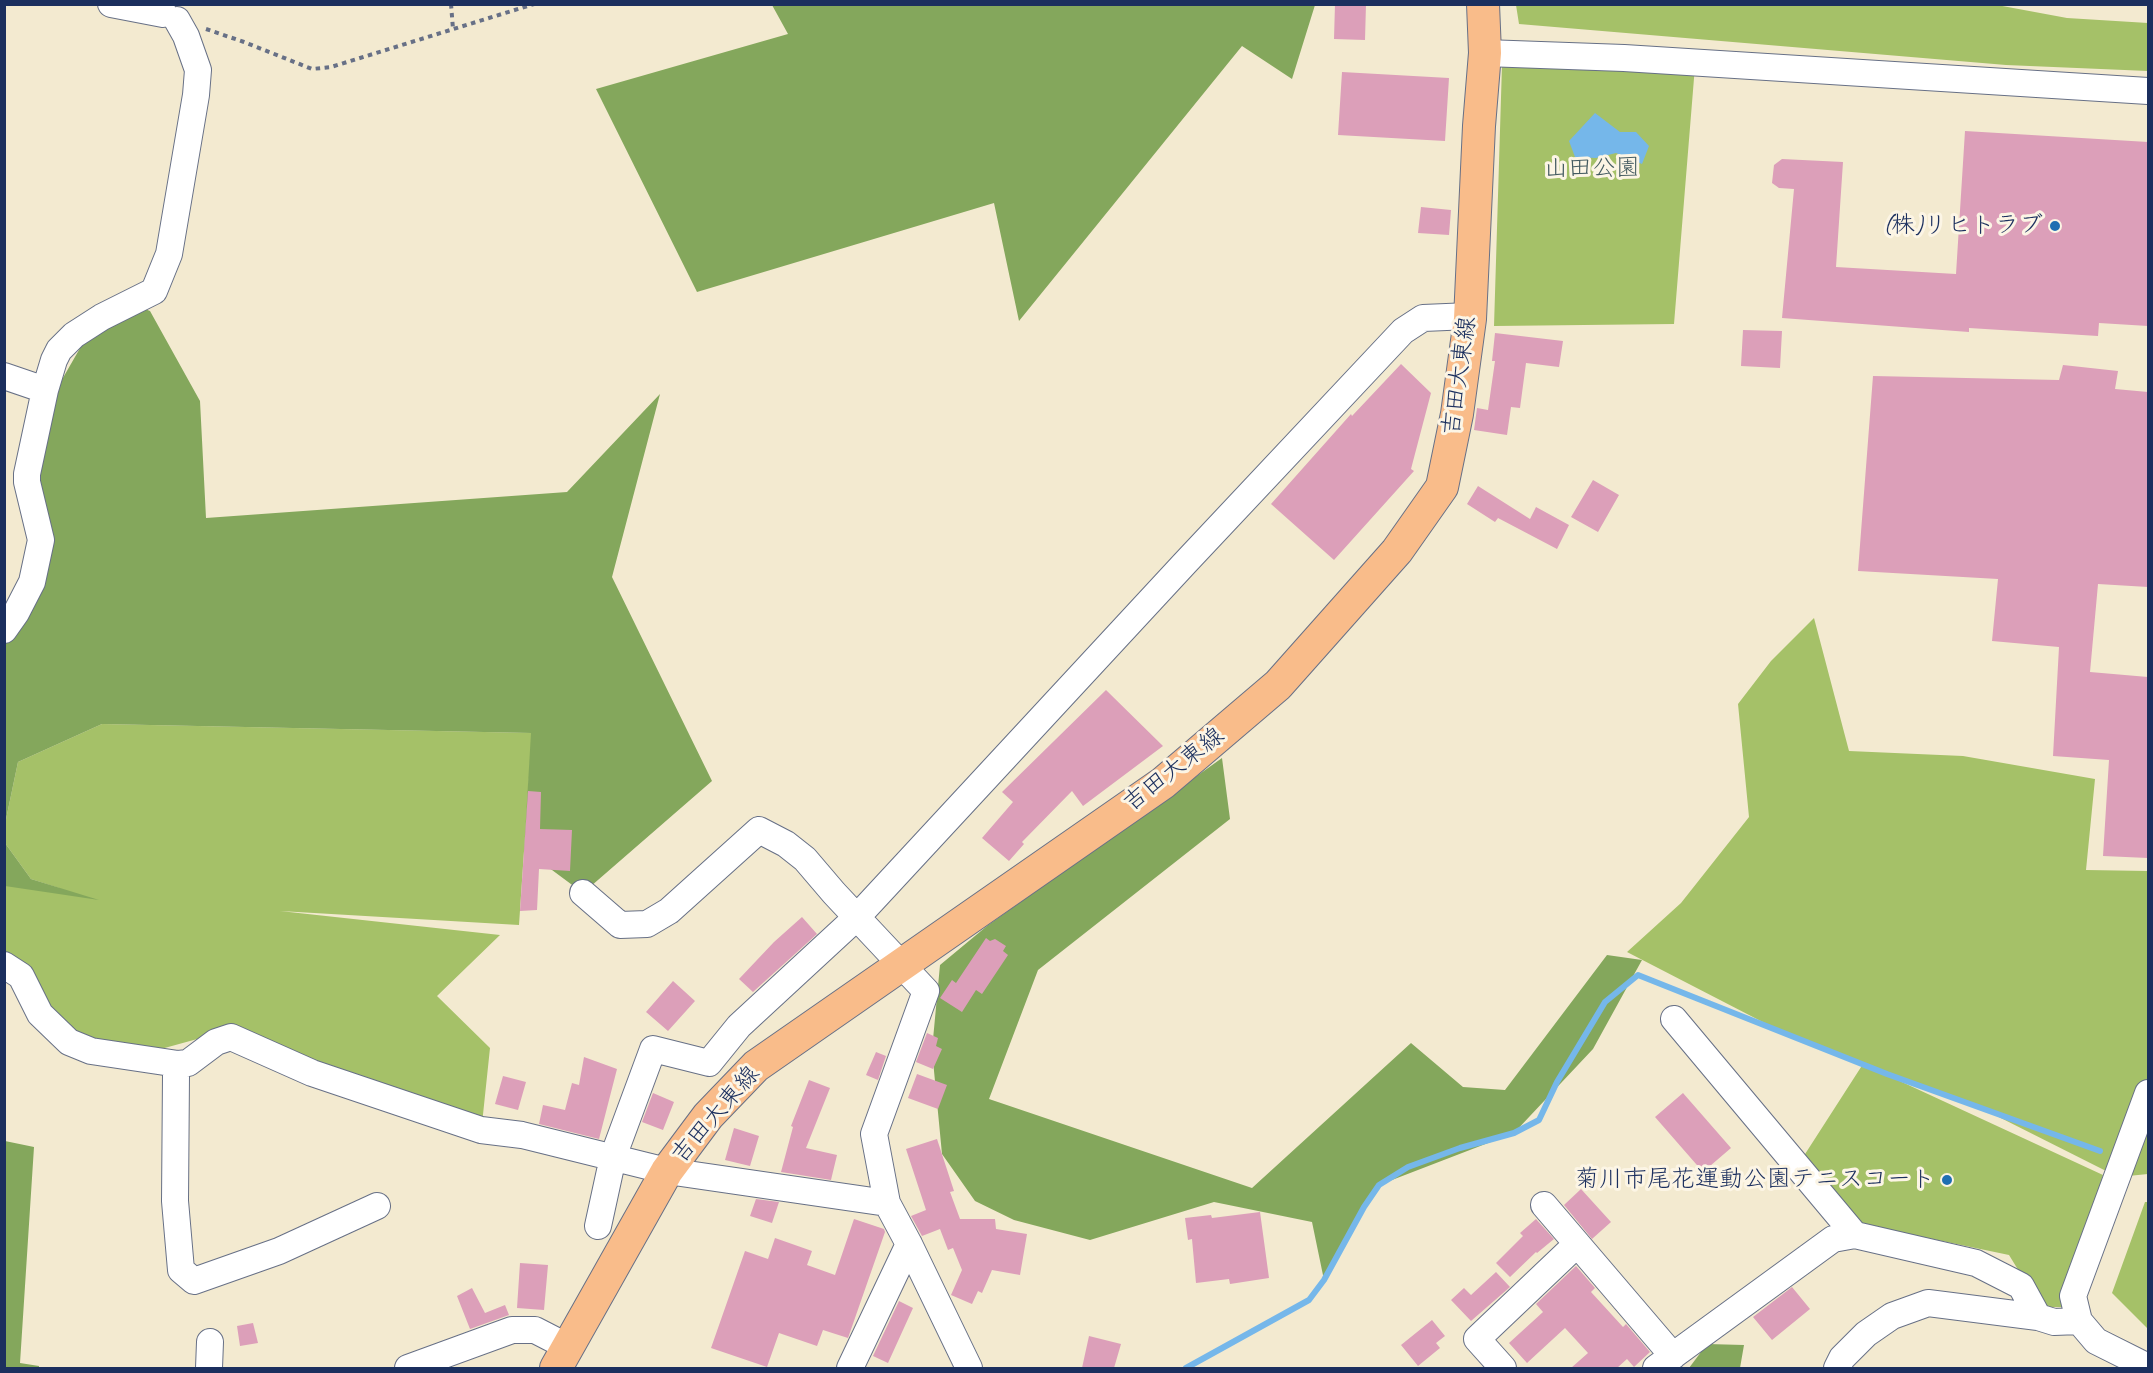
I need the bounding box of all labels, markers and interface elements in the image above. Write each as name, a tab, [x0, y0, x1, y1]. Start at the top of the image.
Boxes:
park label: 山田公園	[1544, 155, 1640, 183]
place label: (株)リヒトラブ	[1883, 212, 2043, 240]
marker: (株)リヒトラブ	[2048, 219, 2062, 233]
street label: 吉田大東線	[1437, 315, 1483, 437]
street label: 吉田大東線	[1118, 722, 1230, 818]
street label: 吉田大東線	[666, 1060, 766, 1170]
place label: 菊川市尾花運動公園テニスコート	[1575, 1166, 1935, 1194]
marker: 菊川市尾花運動公園テニスコート	[1940, 1173, 1954, 1187]

